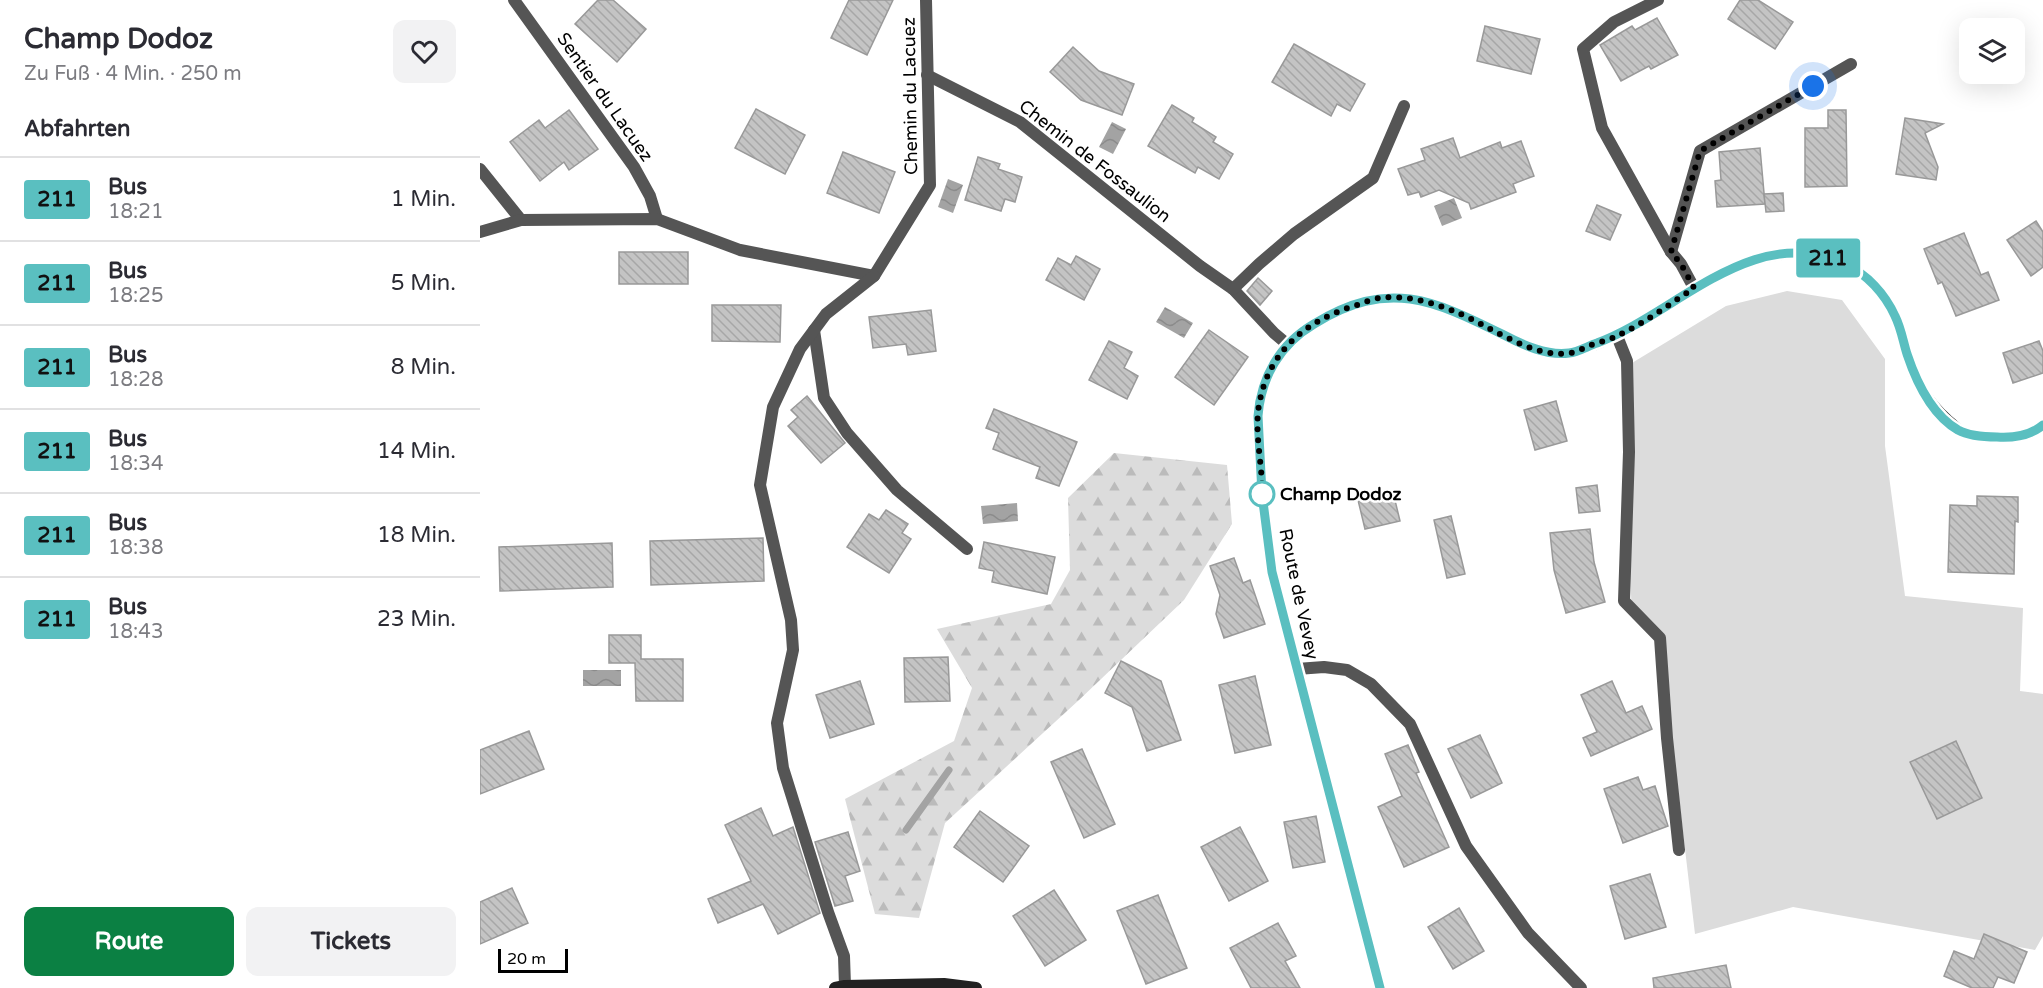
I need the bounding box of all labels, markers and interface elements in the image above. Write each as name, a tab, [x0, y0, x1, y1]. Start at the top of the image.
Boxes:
street label: Chemin du Lacuez	[898, 17, 922, 175]
map controls	[1959, 18, 2025, 84]
button: layers	[1959, 18, 2025, 84]
button: heart	[393, 20, 456, 83]
text: Champ Dodoz	[24, 22, 213, 56]
street label: Sentier du Lacuez	[552, 28, 658, 166]
text: Zu Fuß · 4 Min. · 250 m	[24, 62, 242, 86]
your location	[1798, 71, 1828, 101]
street label: Chemin de Fossaulion	[1015, 95, 1175, 227]
text: Abfahrten	[24, 116, 130, 142]
text: Bus	[108, 174, 147, 200]
text: 1 Min.	[391, 186, 456, 212]
text: 211	[37, 187, 77, 212]
text: 18:21	[108, 200, 163, 224]
line badge: 211	[1794, 238, 1862, 278]
text: 211	[1808, 246, 1848, 271]
text: Bus	[108, 258, 147, 284]
text: 5 Min.	[391, 270, 456, 296]
text: 211	[37, 271, 77, 296]
text: 18:25	[108, 284, 163, 308]
text: Bus	[108, 342, 147, 368]
text: 8 Min.	[391, 354, 456, 380]
text: 211	[37, 355, 77, 380]
text: 18:28	[108, 368, 163, 392]
text: Bus	[108, 426, 147, 452]
text: 14 Min.	[377, 438, 456, 464]
text: 211	[37, 439, 77, 464]
text: 18:34	[108, 452, 163, 476]
marker: Champ Dodoz	[1249, 481, 1275, 507]
place label: Champ Dodoz	[1280, 483, 1402, 505]
text: Bus	[108, 510, 147, 536]
text: 18 Min.	[377, 522, 456, 548]
text: 211	[37, 523, 77, 548]
street label: Route de Vevey	[1274, 526, 1324, 662]
text: 18:38	[108, 536, 163, 560]
text: Bus	[108, 594, 147, 620]
text: 23 Min.	[377, 606, 456, 632]
text: 211	[37, 607, 77, 632]
text: 18:43	[108, 620, 163, 644]
button: Route	[24, 907, 234, 976]
button: Tickets	[246, 907, 456, 976]
scale bar	[498, 946, 568, 974]
text: 20 m	[507, 949, 546, 969]

